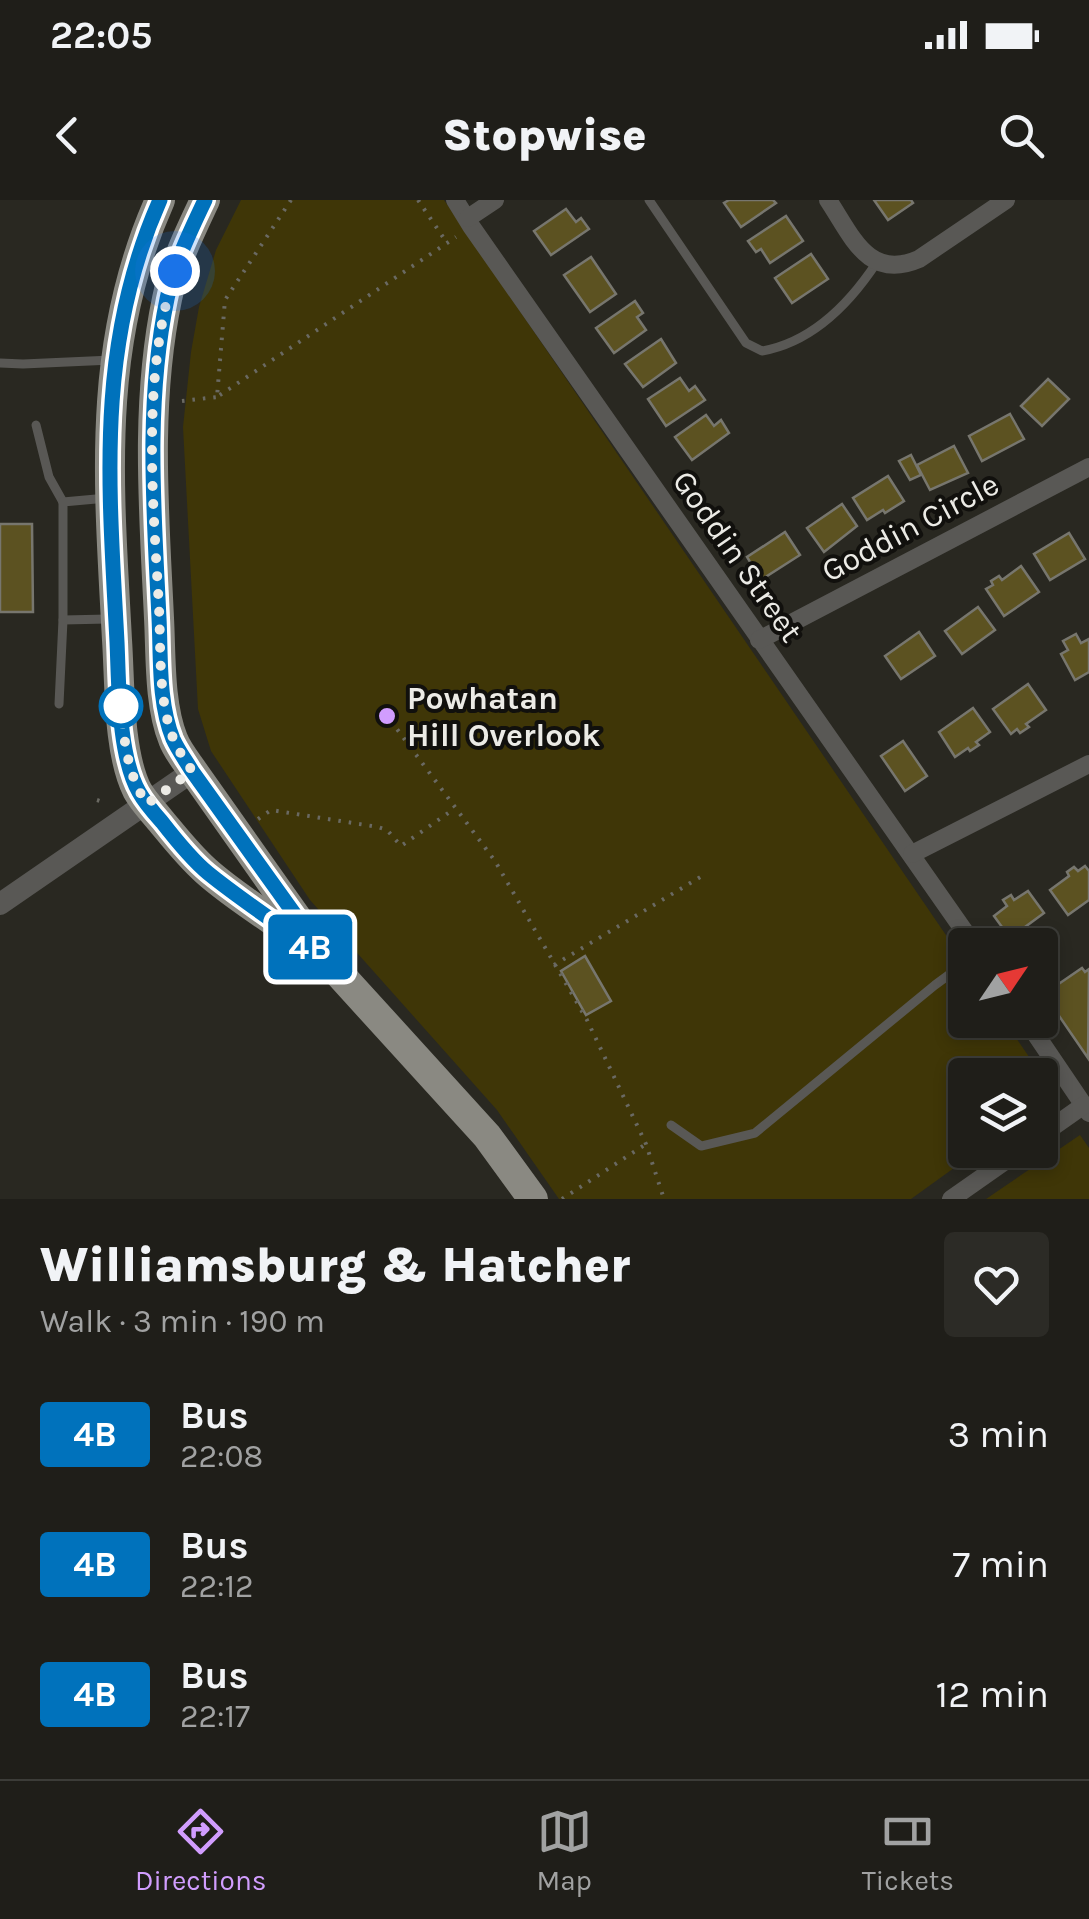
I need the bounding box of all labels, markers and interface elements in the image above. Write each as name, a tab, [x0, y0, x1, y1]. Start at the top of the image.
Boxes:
text: 22:05	[50, 13, 152, 58]
icon: back	[40, 108, 95, 163]
icon: search	[994, 108, 1049, 163]
text: Stopwise	[442, 109, 647, 161]
your location	[150, 246, 200, 296]
street label: Goddin Street	[665, 464, 810, 649]
street label: Goddin Circle	[815, 465, 1005, 590]
place label: Powhatan Hill Overlook	[407, 680, 601, 754]
unlabelled marker	[100, 685, 142, 727]
marker: Powhatan Hill Overlook	[376, 705, 398, 727]
line badge: 4B	[265, 914, 355, 980]
text: 4B	[288, 927, 332, 968]
north arrow	[948, 928, 1058, 1038]
map controls	[948, 928, 1058, 1168]
button: layers	[948, 1058, 1058, 1168]
button: heart	[944, 1232, 1049, 1337]
text: Williamsburg & Hatcher	[40, 1237, 631, 1293]
text: Walk · 3 min · 190 m	[40, 1303, 325, 1340]
text: Bus	[180, 1393, 249, 1438]
text: 3 min	[948, 1412, 1049, 1457]
text: 4B	[73, 1414, 117, 1455]
text: 22:08	[180, 1438, 263, 1475]
text: Bus	[180, 1523, 249, 1568]
text: 7 min	[952, 1542, 1049, 1587]
text: 4B	[73, 1544, 117, 1585]
text: 22:12	[180, 1568, 254, 1605]
text: Bus	[180, 1653, 249, 1698]
text: 12 min	[936, 1672, 1049, 1717]
text: 4B	[73, 1674, 117, 1715]
text: 22:17	[180, 1698, 250, 1735]
tab: Directions	[135, 1804, 267, 1897]
tab: Map	[536, 1804, 592, 1897]
tab: Tickets	[862, 1804, 954, 1897]

